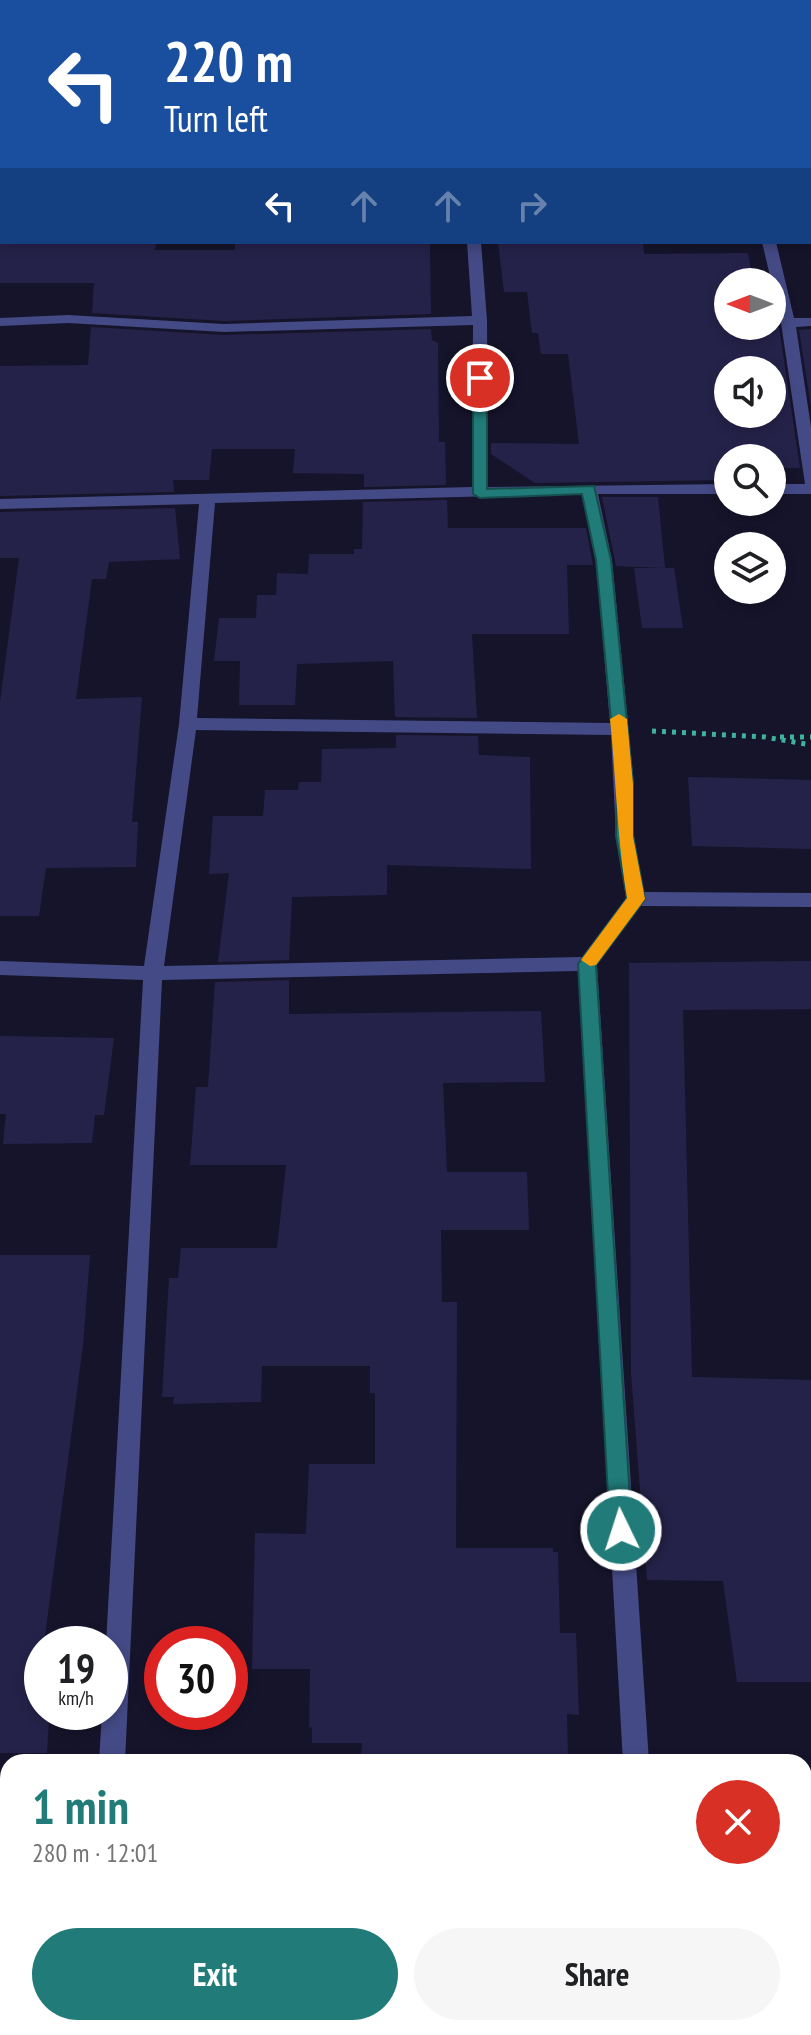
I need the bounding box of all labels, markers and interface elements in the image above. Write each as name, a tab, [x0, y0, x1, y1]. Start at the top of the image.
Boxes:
text: 220 m	[164, 25, 293, 97]
icon: left	[32, 32, 136, 136]
text: Turn left	[164, 95, 268, 142]
icon: left	[258, 184, 302, 228]
icon: ahead	[342, 184, 386, 228]
icon: ahead	[426, 184, 470, 228]
icon: right	[510, 184, 554, 228]
north arrow	[714, 268, 786, 340]
map controls	[714, 268, 786, 604]
pin	[446, 344, 514, 412]
icon: arrive	[458, 356, 502, 400]
button: sound	[714, 356, 786, 428]
button: search	[714, 444, 786, 516]
button: layers	[714, 532, 786, 604]
position arrow	[579, 1488, 663, 1572]
speed limit sign: 30	[144, 1626, 248, 1730]
text: 19	[57, 1642, 95, 1694]
text: km/h	[58, 1685, 94, 1711]
text: 1 min	[32, 1775, 129, 1837]
button: close	[696, 1780, 780, 1864]
text: 280 m · 12:01	[32, 1836, 158, 1869]
button: Exit	[32, 1928, 398, 2020]
button: Share	[414, 1928, 780, 2020]

